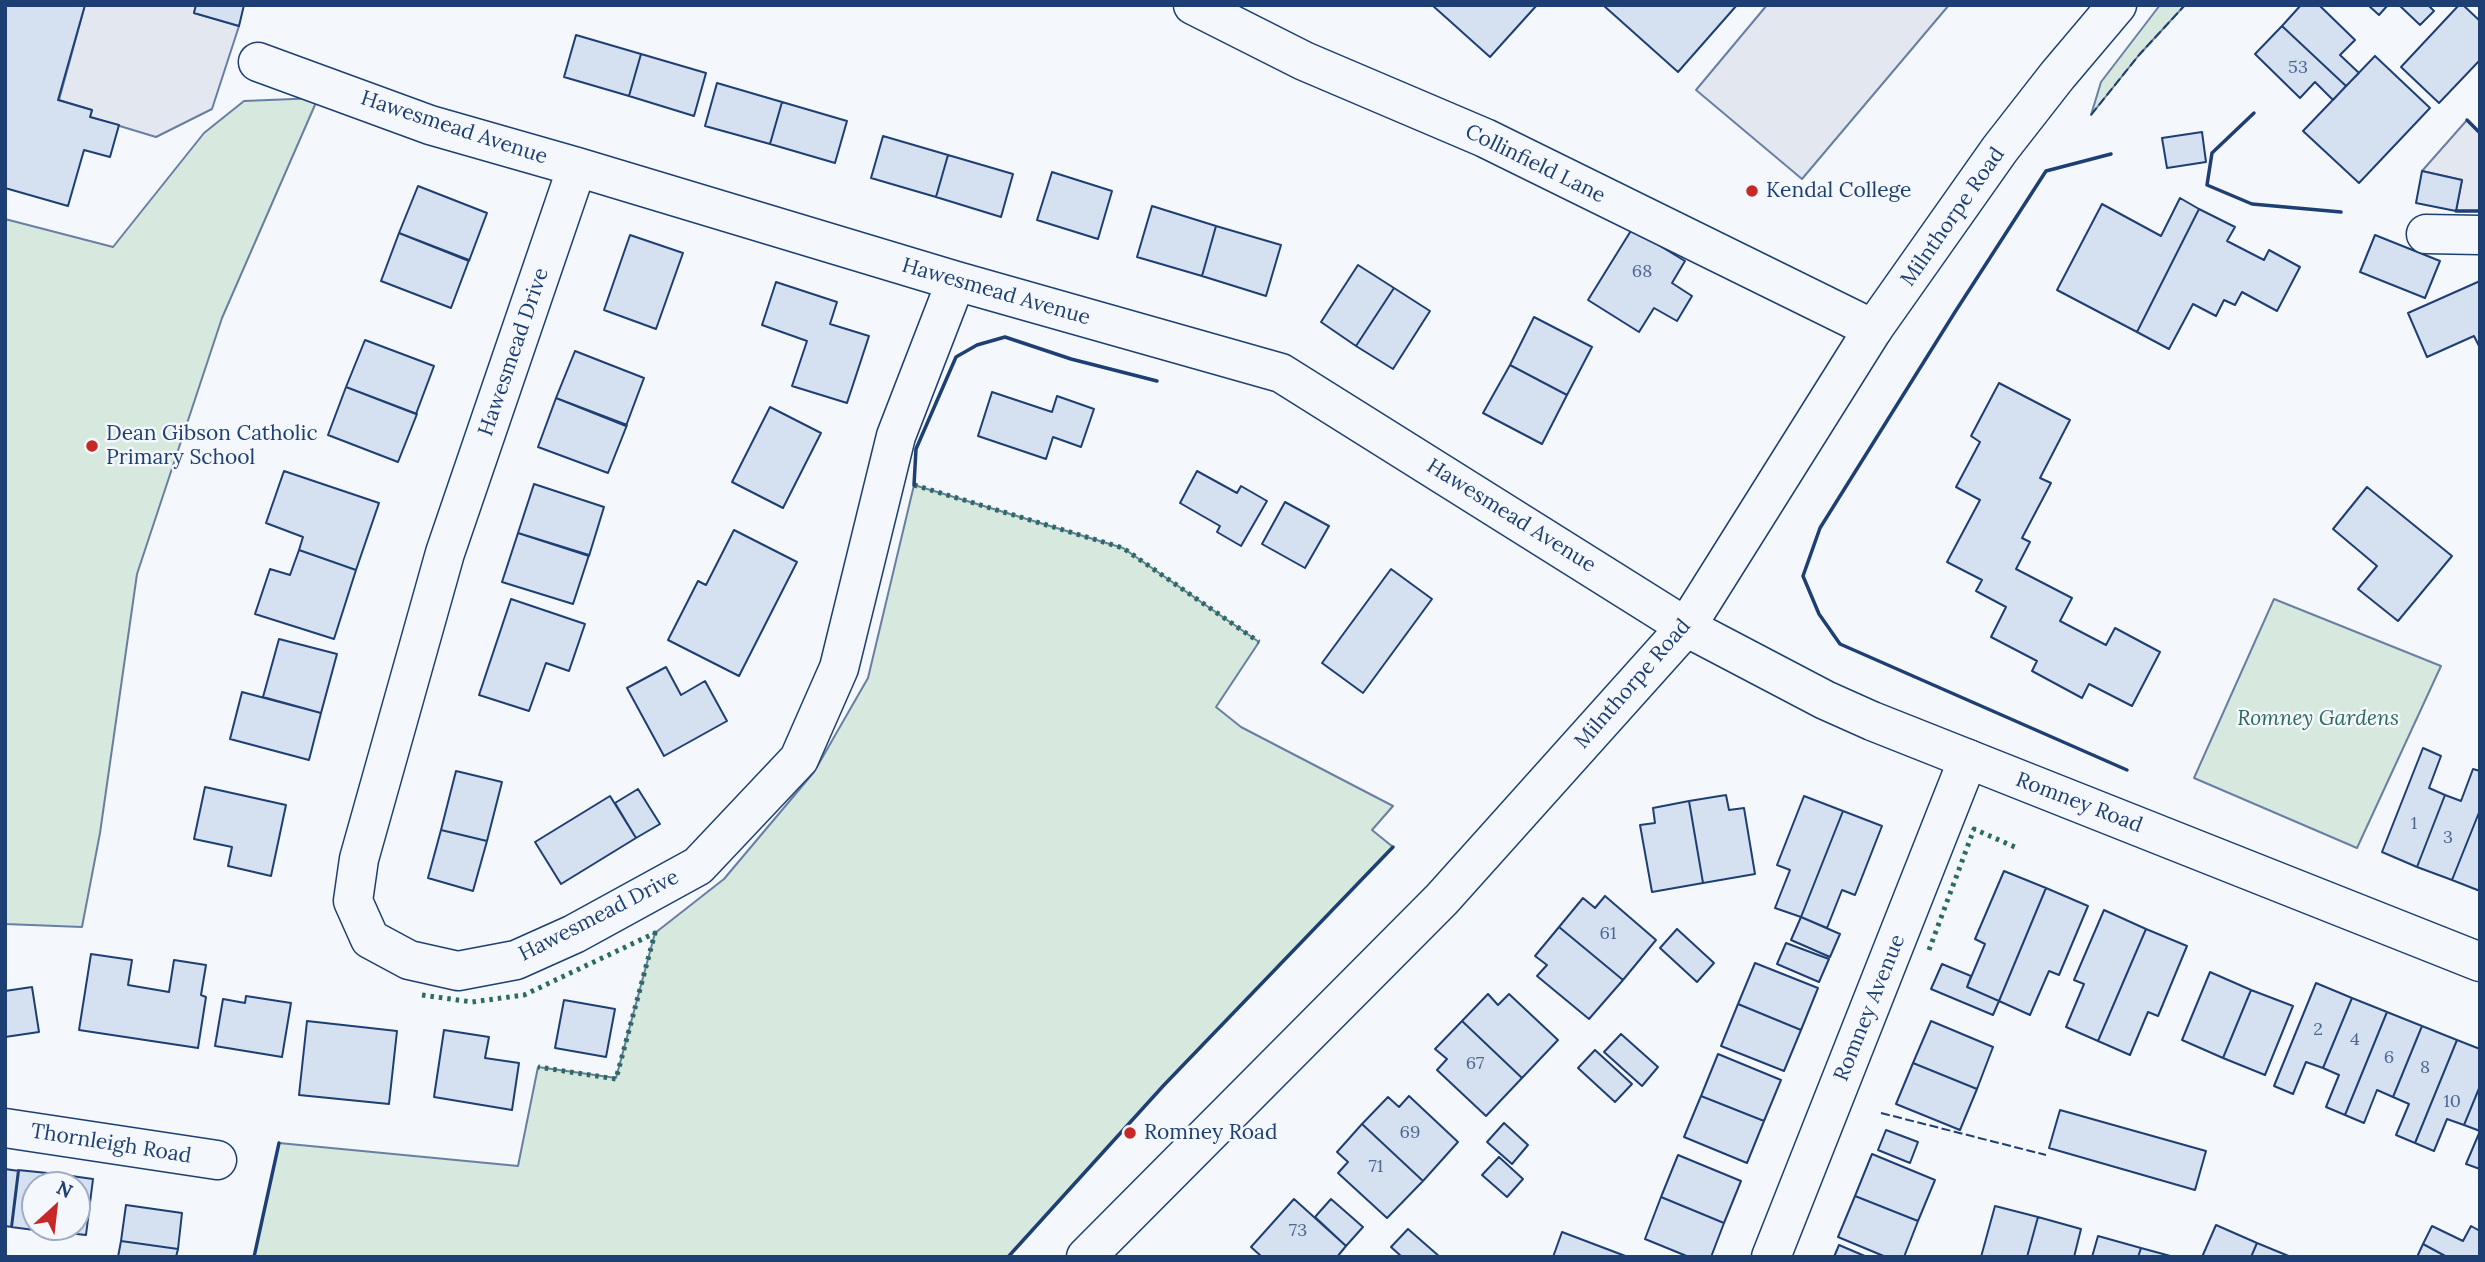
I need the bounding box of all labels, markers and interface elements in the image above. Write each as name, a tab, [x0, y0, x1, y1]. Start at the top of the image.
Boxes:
house number: 53	[2288, 57, 2308, 79]
street label: Hawesmead Avenue	[358, 86, 550, 170]
street label: Collinfield Lane	[1461, 119, 1609, 209]
street label: Milnthorpe Road	[1896, 143, 2010, 291]
place label: Kendal College	[1766, 178, 1911, 204]
marker: Kendal College	[1744, 183, 1760, 199]
street label: Hawesmead Avenue	[899, 253, 1093, 331]
house number: 68	[1632, 261, 1652, 283]
street label: Hawesmead Drive	[473, 265, 555, 439]
place label: Dean Gibson Catholic Primary School	[106, 421, 318, 471]
marker: Dean Gibson Catholic Primary School	[84, 438, 100, 454]
street label: Hawesmead Avenue	[1422, 454, 1600, 578]
street label: Milnthorpe Road	[1570, 614, 1696, 754]
park label: Romney Gardens	[2237, 706, 2399, 732]
street label: Romney Road	[2012, 767, 2146, 839]
house number: 1	[2411, 813, 2417, 835]
house number: 3	[2443, 827, 2453, 849]
street label: Hawesmead Drive	[515, 865, 683, 967]
house number: 61	[1600, 923, 1616, 945]
street label: Romney Avenue	[1829, 931, 1911, 1085]
house number: 2	[2313, 1019, 2323, 1041]
house number: 4	[2350, 1029, 2360, 1051]
house number: 6	[2384, 1047, 2394, 1069]
house number: 67	[1466, 1053, 1484, 1075]
house number: 8	[2420, 1057, 2430, 1079]
house number: 10	[2443, 1091, 2461, 1113]
street label: Thornleigh Road	[29, 1119, 193, 1169]
place label: Romney Road	[1144, 1120, 1277, 1146]
house number: 69	[1400, 1122, 1420, 1144]
marker: Romney Road	[1122, 1125, 1138, 1141]
house number: 71	[1369, 1156, 1383, 1178]
north arrow	[21, 1171, 91, 1241]
text: N	[53, 1175, 77, 1203]
house number: 73	[1289, 1220, 1307, 1242]

